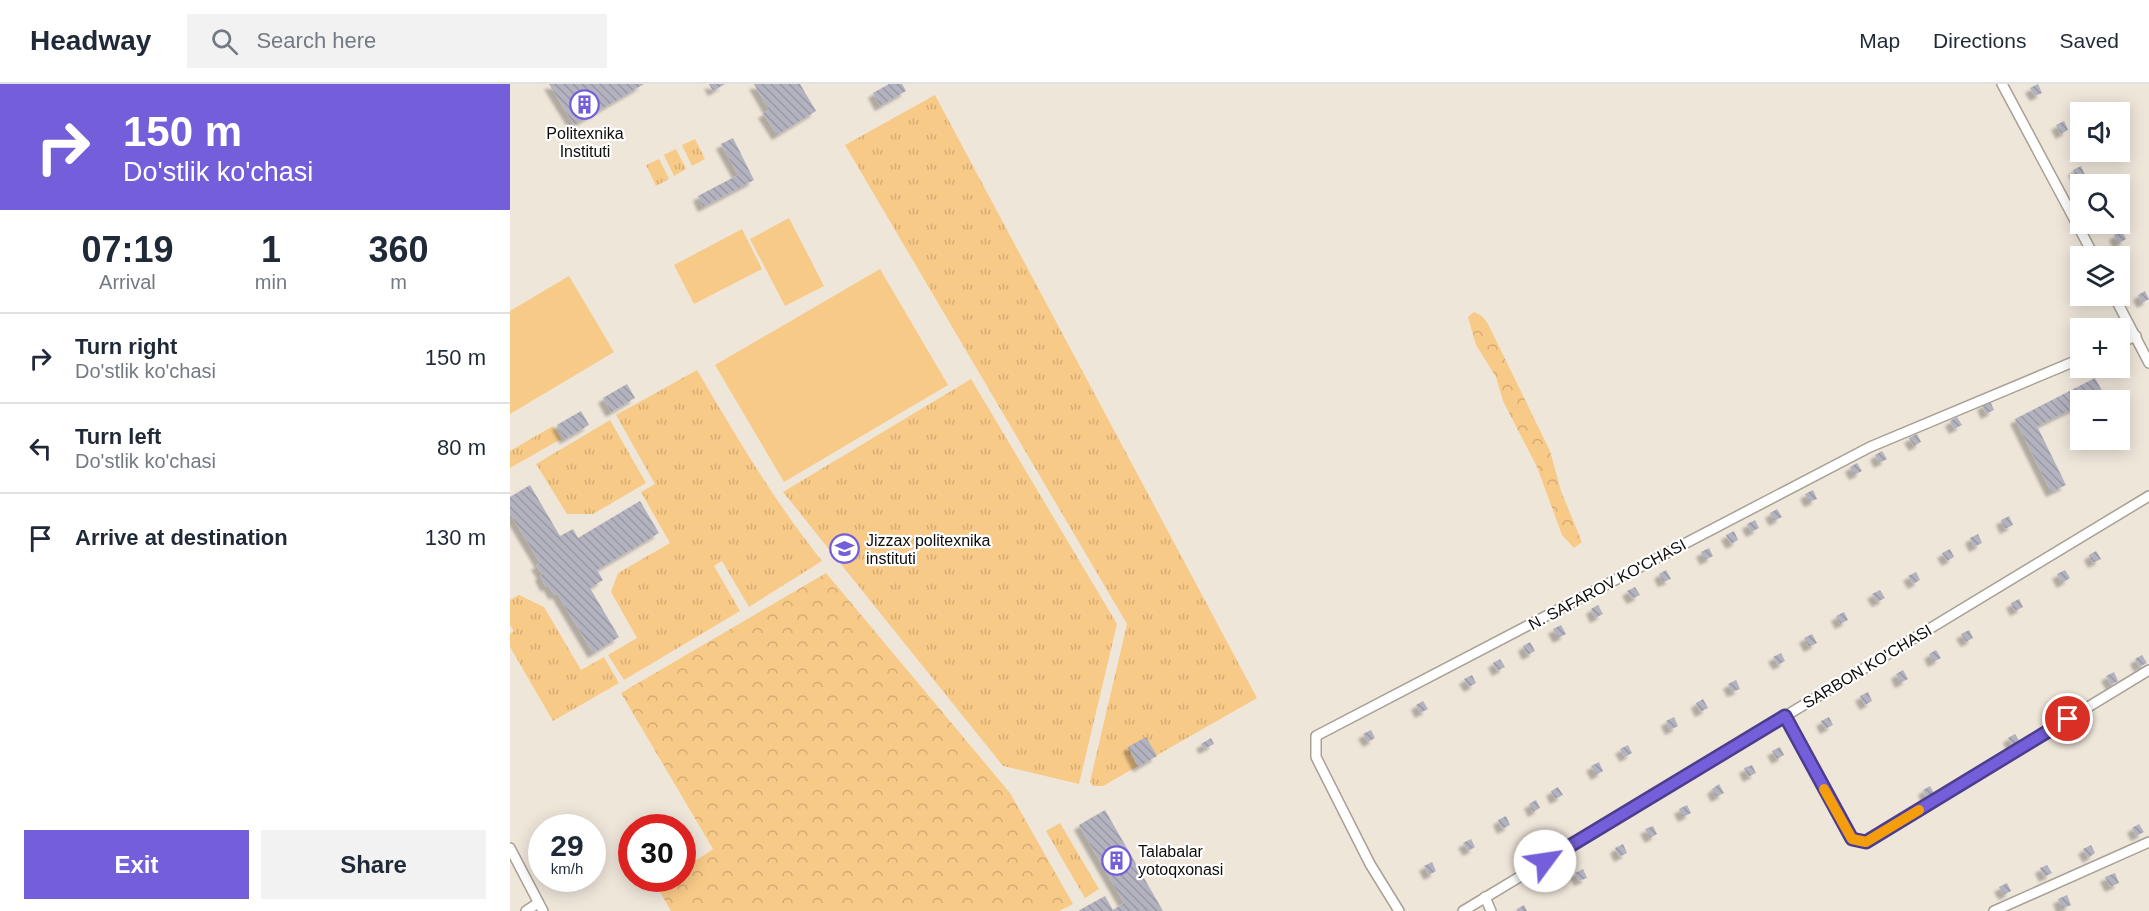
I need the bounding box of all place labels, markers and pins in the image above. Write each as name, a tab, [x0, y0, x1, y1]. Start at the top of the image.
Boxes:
building icon: Politexnika Instituti	[569, 89, 601, 121]
place label: Politexnika Instituti	[546, 125, 624, 160]
place label: Jizzax politexnika instituti	[866, 532, 991, 567]
school or university icon: Jizzax politexnika instituti	[829, 533, 861, 565]
pin	[2042, 693, 2093, 744]
place label: Talabalar yotoqxonasi	[1138, 843, 1223, 878]
building icon: Talabalar yotoqxonasi	[1101, 844, 1133, 876]

